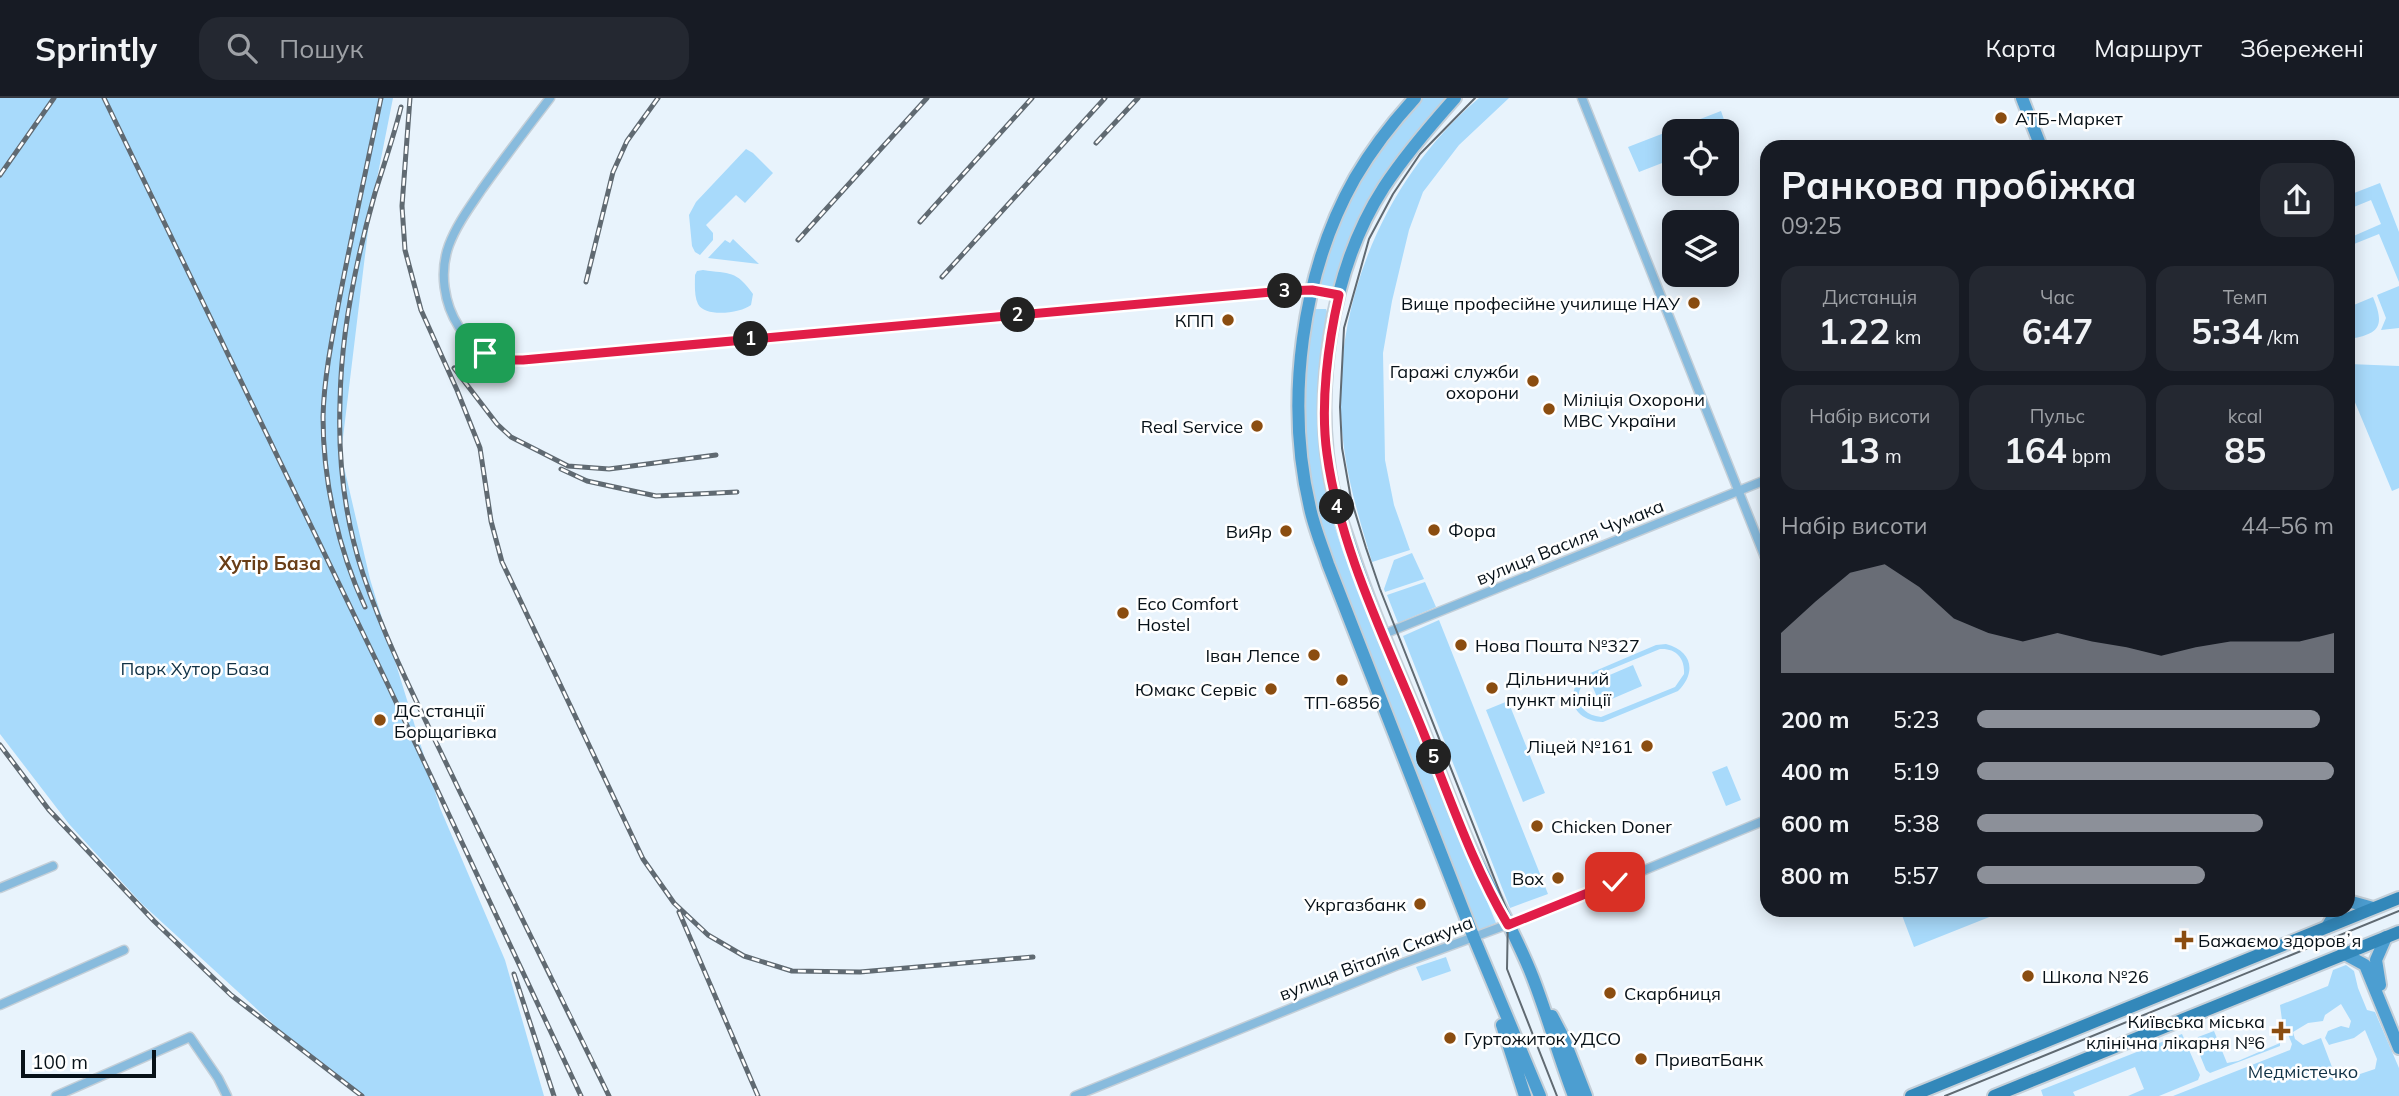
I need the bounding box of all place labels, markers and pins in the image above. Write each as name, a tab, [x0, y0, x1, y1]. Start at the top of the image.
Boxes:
place label: АТБ-Маркет	[2015, 107, 2124, 130]
marker: АТБ-Маркет	[1993, 110, 2009, 126]
pin: 3	[1268, 274, 1302, 308]
place label: Вище професійне училище НАУ	[1401, 292, 1680, 315]
marker: Вище професійне училище НАУ	[1686, 295, 1702, 311]
pin: 2	[1000, 298, 1036, 332]
place label: КПП	[1175, 309, 1214, 332]
marker: КПП	[1220, 312, 1236, 328]
pin: 1	[734, 322, 768, 356]
pin	[455, 323, 515, 383]
place label: Гаражі служби охорони	[1390, 360, 1519, 404]
marker: Гаражі служби охорони	[1525, 373, 1541, 389]
place label: Міліція Охорони МВС України	[1563, 388, 1705, 432]
marker: Міліція Охорони МВС України	[1541, 401, 1557, 417]
place label: Real Service	[1141, 415, 1243, 438]
marker: Real Service	[1249, 418, 1265, 434]
pin: 4	[1320, 490, 1354, 524]
place label: Фора	[1448, 519, 1496, 542]
place label: ВиЯр	[1226, 520, 1272, 543]
marker: Фора	[1426, 522, 1442, 538]
marker: ВиЯр	[1278, 523, 1294, 539]
place label: Eco Comfort Hostel	[1137, 592, 1238, 636]
marker: Eco Comfort Hostel	[1115, 605, 1131, 621]
place label: Нова Пошта №327	[1475, 634, 1640, 657]
marker: Нова Пошта №327	[1453, 637, 1469, 653]
place label: Іван Лепсе	[1205, 644, 1300, 667]
marker: Іван Лепсе	[1306, 647, 1322, 663]
place label: Дільничний пункт міліції	[1506, 667, 1612, 711]
marker: ТП-6856	[1334, 672, 1350, 688]
place label: Юмакс Сервіс	[1135, 678, 1257, 701]
marker: Дільничний пункт міліції	[1484, 680, 1500, 696]
marker: Юмакс Сервіс	[1263, 681, 1279, 697]
place label: ТП-6856	[1304, 691, 1380, 714]
place label: ДС станції Борщагівка	[394, 699, 497, 743]
marker: ДС станції Борщагівка	[372, 712, 388, 728]
place label: Ліцей №161	[1526, 735, 1633, 758]
marker: Ліцей №161	[1639, 738, 1655, 754]
pin: 5	[1416, 740, 1452, 774]
place label: Chicken Doner	[1551, 815, 1672, 838]
marker: Chicken Doner	[1529, 818, 1545, 834]
pin	[1585, 852, 1645, 912]
place label: Box	[1512, 867, 1544, 890]
marker: Box	[1550, 870, 1566, 886]
place label: Укргазбанк	[1303, 893, 1406, 916]
marker: Укргазбанк	[1412, 896, 1428, 912]
place label: Бажаємо здоровʼя	[2198, 929, 2361, 952]
marker: Бажаємо здоровʼя	[2176, 932, 2192, 948]
place label: Школа №26	[2042, 965, 2149, 988]
marker: Школа №26	[2020, 968, 2036, 984]
place label: Скарбниця	[1624, 982, 1721, 1005]
marker: Скарбниця	[1602, 985, 1618, 1001]
place label: Київська міська клінічна лікарня №6	[2086, 1010, 2265, 1054]
marker: Київська міська клінічна лікарня №6	[2271, 1021, 2291, 1041]
place label: Гуртожиток УДСО	[1464, 1027, 1621, 1050]
marker: Гуртожиток УДСО	[1442, 1030, 1458, 1046]
place label: ПриватБанк	[1655, 1048, 1764, 1071]
marker: ПриватБанк	[1633, 1051, 1649, 1067]

